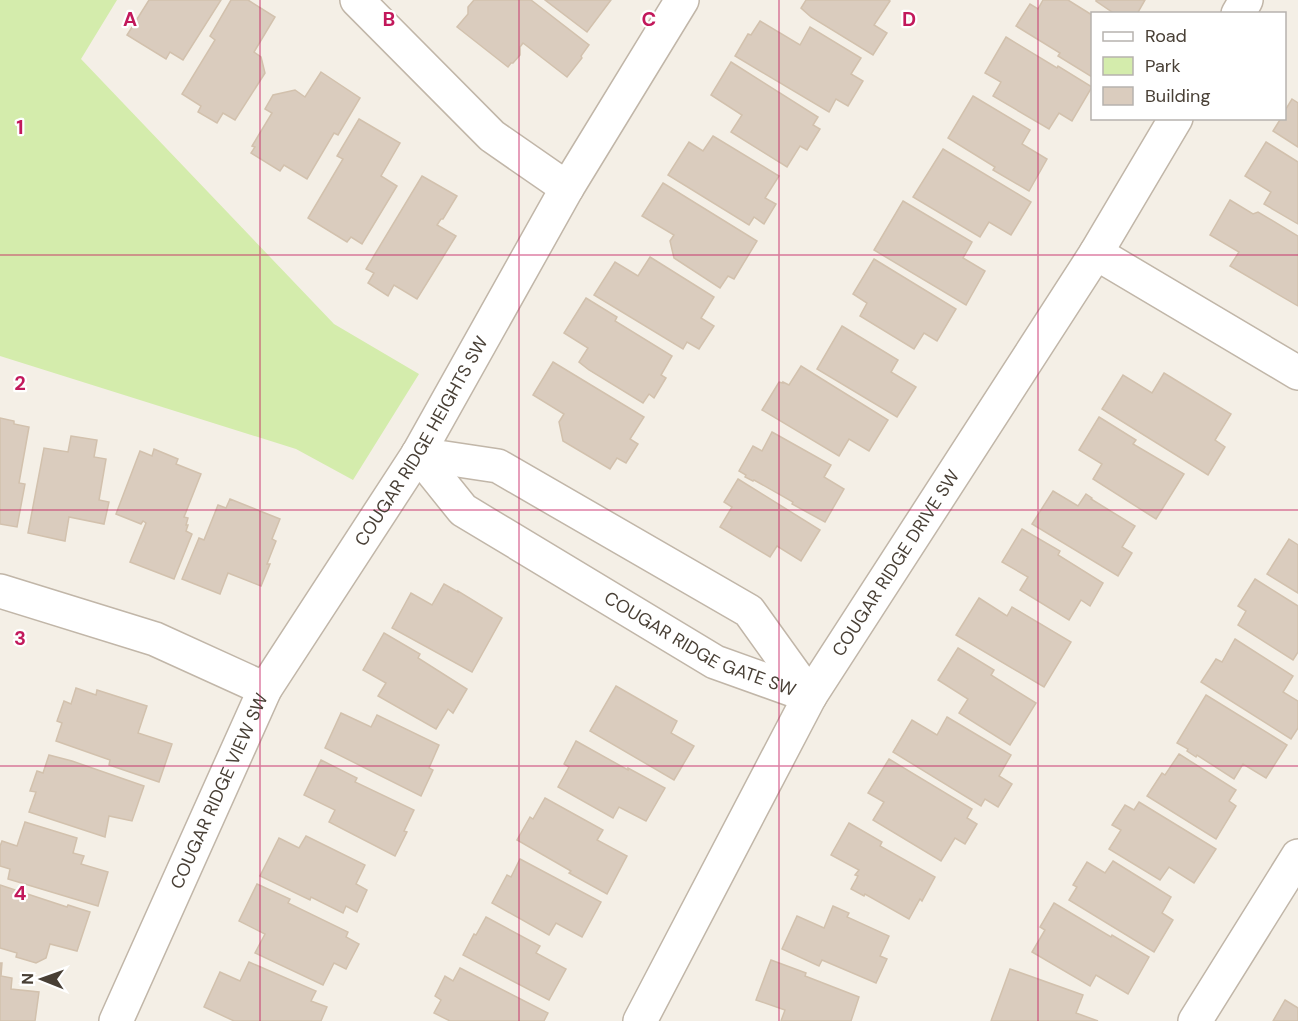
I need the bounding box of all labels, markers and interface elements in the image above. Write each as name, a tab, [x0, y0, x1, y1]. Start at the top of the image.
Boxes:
text: A	[123, 6, 137, 32]
text: B	[383, 6, 395, 32]
text: C	[642, 6, 656, 32]
text: D	[902, 6, 916, 32]
legend	[1091, 12, 1286, 120]
text: Road	[1145, 24, 1187, 48]
text: Park	[1145, 54, 1181, 78]
text: Building	[1145, 84, 1210, 108]
text: 1	[16, 114, 24, 140]
street label: COUGAR RIDGE HEIGHTS SW	[349, 332, 494, 551]
text: 2	[14, 370, 26, 396]
street label: COUGAR RIDGE DRIVE SW	[827, 465, 965, 661]
street label: COUGAR RIDGE GATE SW	[600, 586, 799, 702]
text: 3	[14, 625, 26, 651]
street label: COUGAR RIDGE VIEW SW	[165, 690, 274, 893]
text: 4	[14, 880, 27, 906]
north arrow	[12, 949, 72, 1009]
text: N	[17, 973, 38, 985]

